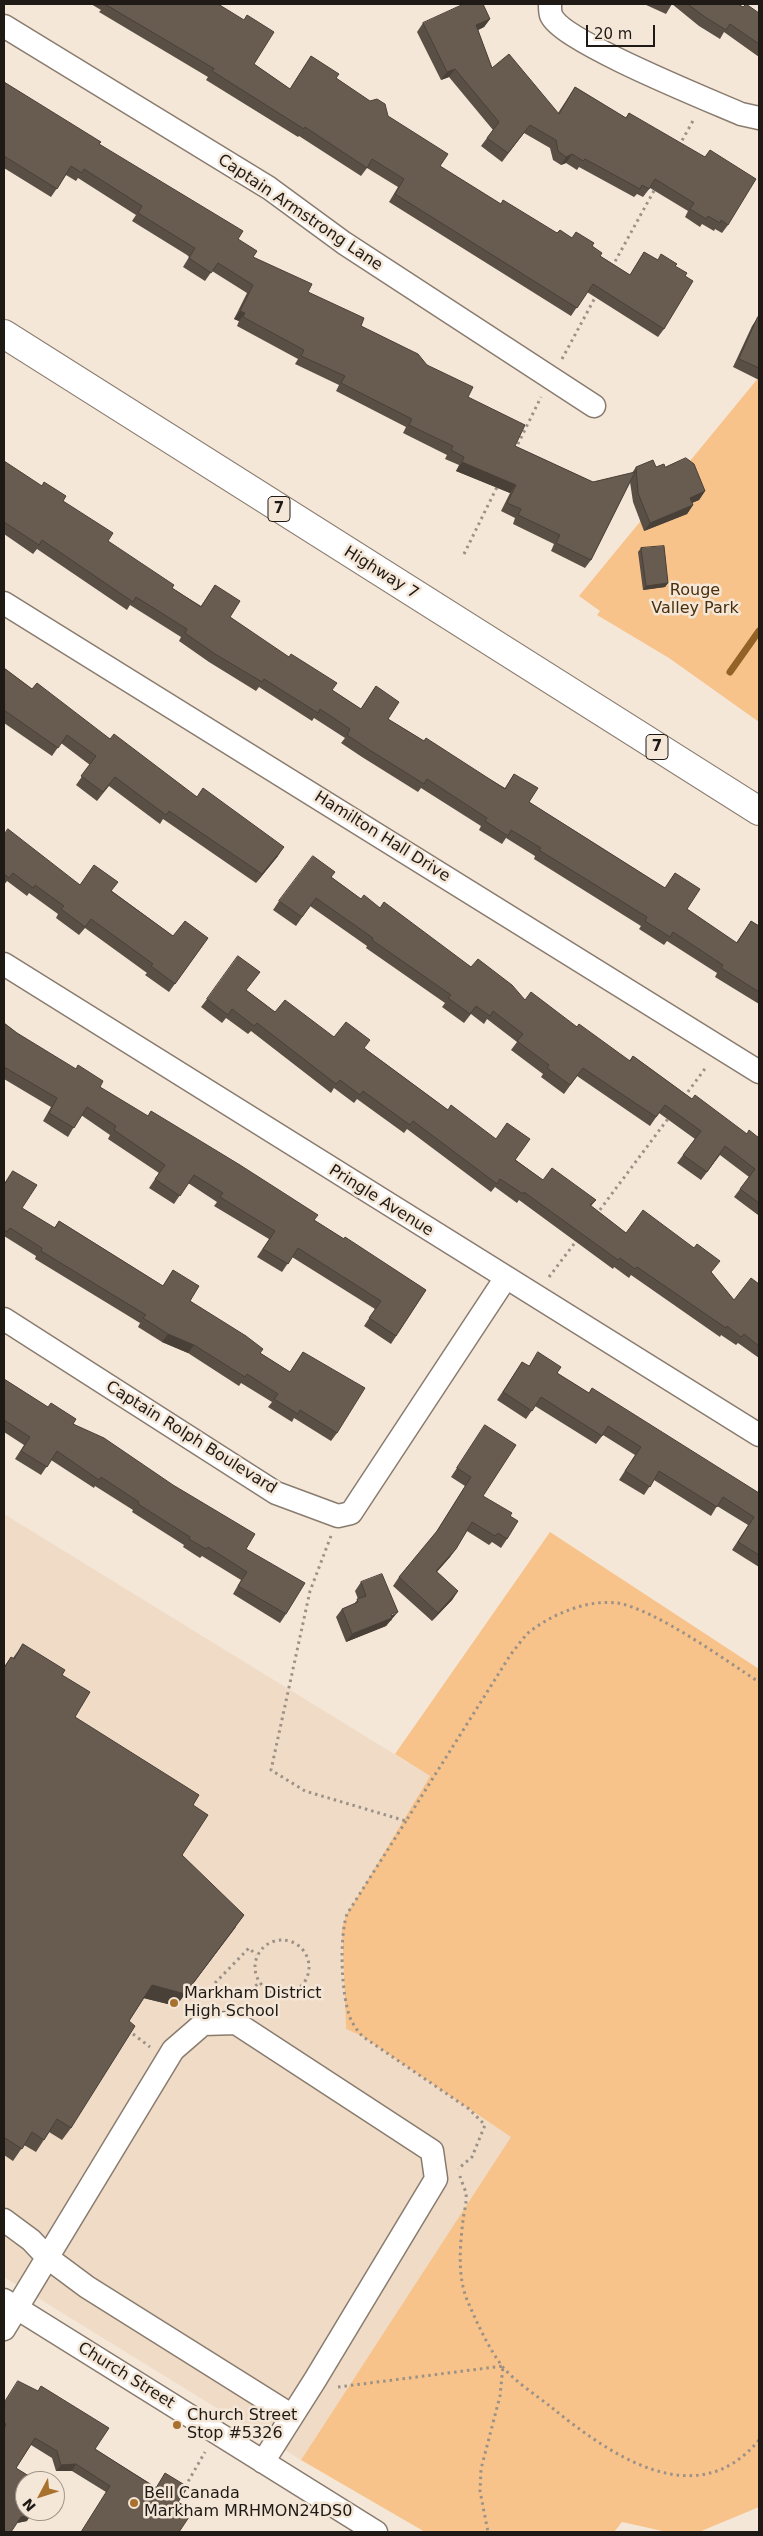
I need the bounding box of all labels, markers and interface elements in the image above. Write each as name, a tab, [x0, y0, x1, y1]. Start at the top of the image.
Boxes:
scale bar	[588, 15, 657, 47]
text: 20 m	[594, 25, 632, 43]
street label: Captain Armstrong Lane	[214, 151, 386, 275]
road number: 7	[268, 496, 290, 522]
street label: Highway 7	[340, 542, 422, 604]
park label: Rouge Valley Park	[651, 581, 739, 619]
road number: 7	[646, 734, 668, 760]
street label: Hamilton Hall Drive	[311, 788, 453, 886]
street label: Pringle Avenue	[325, 1161, 437, 1241]
street label: Captain Rolph Boulevard	[102, 1377, 280, 1499]
place label: Markham District High School	[184, 1984, 322, 2022]
marker: Markham District High School	[168, 1997, 180, 2009]
street label: Church Street	[74, 2339, 178, 2413]
place label: Church Street Stop #5326	[187, 2406, 297, 2444]
marker: Church Street Stop #5326	[171, 2419, 183, 2431]
north arrow	[15, 2471, 65, 2521]
place label: Bell Canada Markham MRHMON24DS0	[144, 2484, 352, 2522]
text: N	[19, 2495, 39, 2515]
marker: Bell Canada Markham MRHMON24DS0	[128, 2497, 140, 2509]

